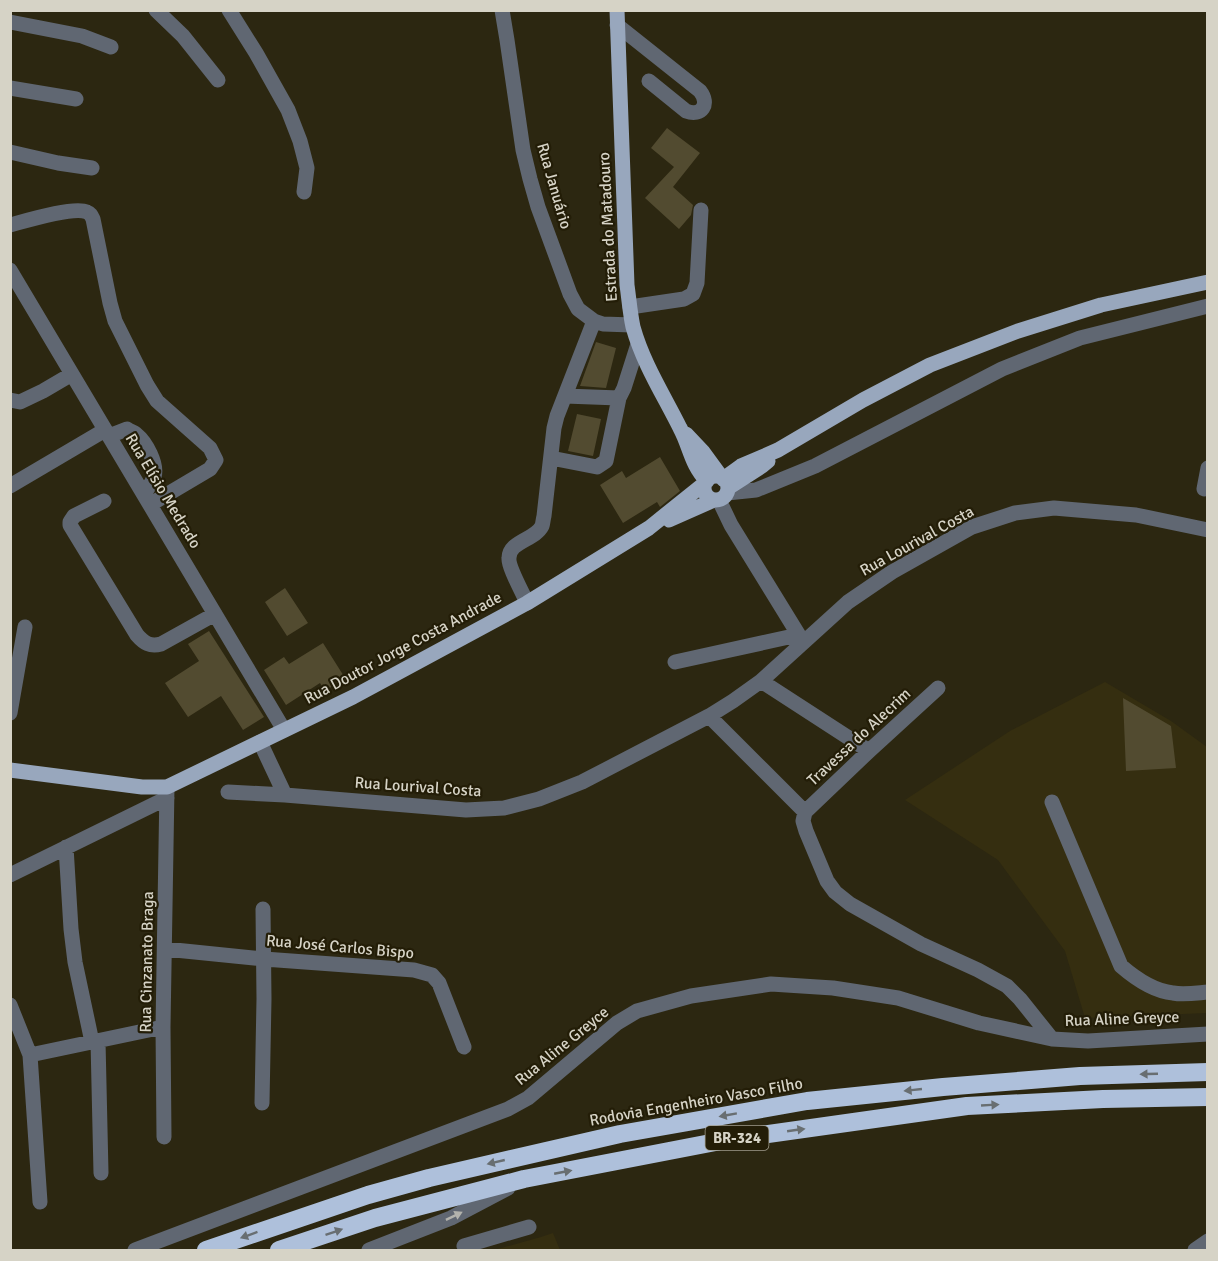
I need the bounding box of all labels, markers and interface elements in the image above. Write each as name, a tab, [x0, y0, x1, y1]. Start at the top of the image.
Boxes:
street label: Rua Januário	[532, 141, 576, 231]
street label: Estrada do Matadouro	[594, 152, 622, 302]
street label: Rua Elísio Medrado	[121, 430, 205, 552]
street label: Rua Lourival Costa	[857, 501, 977, 581]
street label: Rua Doutor Jorge Costa Andrade	[301, 587, 505, 709]
street label: Travessa do Alecrim	[803, 684, 915, 790]
street label: Rua Lourival Costa	[354, 773, 482, 801]
street label: Rua Cinzanato Braga	[136, 891, 158, 1033]
street label: Rua José Carlos Bispo	[265, 931, 415, 963]
street label: Rua Aline Greyce	[511, 1002, 613, 1090]
street label: Rua Aline Greyce	[1064, 1007, 1180, 1031]
one-way arrow	[1140, 1069, 1159, 1078]
street label: Rodovia Engenheiro Vasco Filho	[588, 1073, 804, 1131]
one-way arrow	[903, 1085, 922, 1095]
one-way arrow	[980, 1100, 999, 1110]
one-way arrow	[719, 1111, 738, 1120]
one-way arrow	[787, 1125, 806, 1134]
road number: BR-324	[706, 1126, 768, 1150]
one-way arrow	[487, 1158, 505, 1168]
one-way arrow	[554, 1167, 573, 1176]
one-way arrow	[446, 1212, 463, 1221]
one-way arrow	[325, 1227, 343, 1236]
one-way arrow	[240, 1231, 258, 1240]

